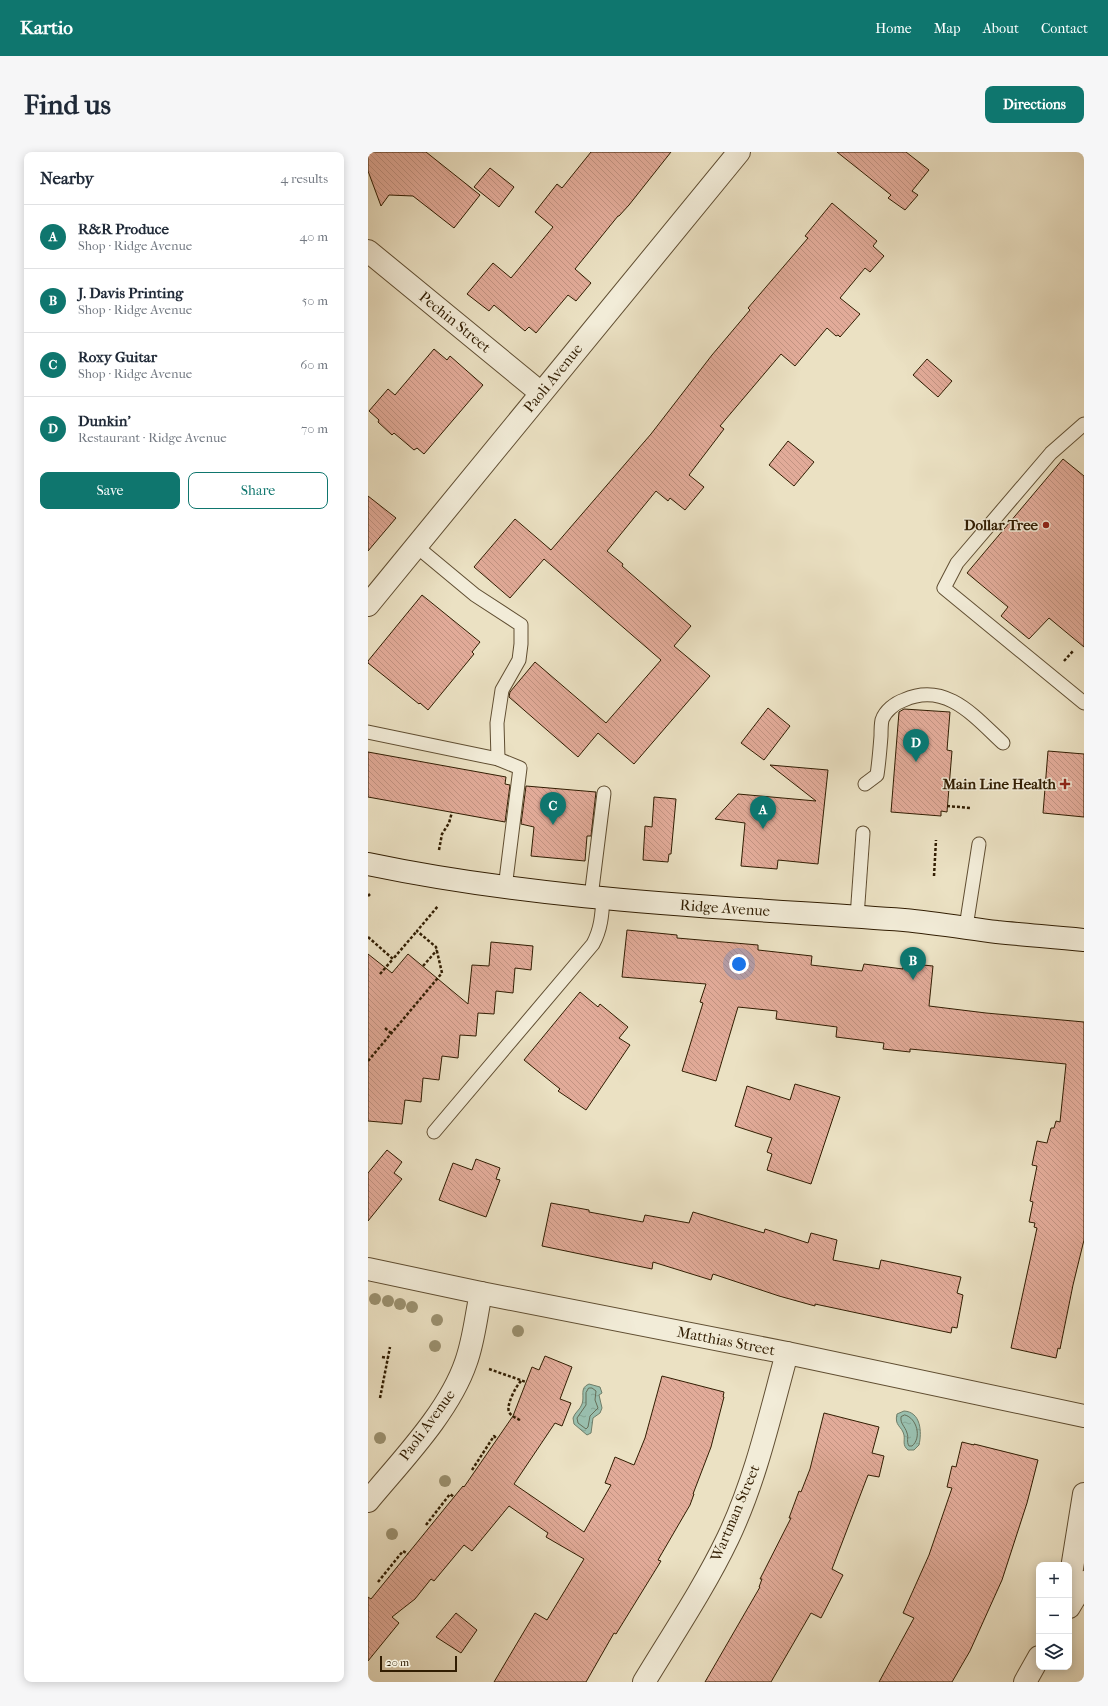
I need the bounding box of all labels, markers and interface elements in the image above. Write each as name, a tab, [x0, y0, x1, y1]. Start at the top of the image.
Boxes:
text: Kartio	[20, 17, 73, 39]
text: Home	[875, 20, 912, 37]
text: Map	[934, 20, 961, 37]
text: About	[983, 20, 1019, 37]
text: Contact	[1041, 20, 1088, 37]
button: Directions	[985, 86, 1084, 123]
text: Find us	[24, 88, 111, 121]
text: Nearby	[40, 168, 94, 188]
text: 4 results	[281, 171, 328, 186]
text: R&R Produce	[78, 220, 169, 238]
text: A	[49, 229, 57, 244]
text: 40 m	[300, 229, 328, 244]
text: Shop · Ridge Avenue	[78, 238, 192, 253]
text: J. Davis Printing	[78, 284, 183, 302]
street label: Pechin Street	[416, 288, 495, 357]
text: B	[49, 293, 57, 308]
text: 50 m	[302, 293, 328, 308]
text: Shop · Ridge Avenue	[78, 302, 192, 317]
street label: Paoli Avenue	[520, 339, 587, 416]
text: Roxy Guitar	[78, 348, 157, 366]
text: C	[49, 357, 57, 372]
text: 60 m	[300, 357, 328, 372]
text: Shop · Ridge Avenue	[78, 366, 192, 381]
text: Dunkin'	[78, 412, 131, 430]
text: D	[48, 421, 58, 436]
text: 70 m	[301, 421, 328, 436]
text: Restaurant · Ridge Avenue	[78, 430, 227, 445]
button: Save	[40, 472, 180, 509]
button: Share	[188, 472, 328, 509]
place label: Dollar Tree	[964, 516, 1039, 534]
marker: Dollar Tree	[1041, 520, 1051, 530]
pin: D	[903, 729, 929, 762]
place label: Main Line Health	[941, 775, 1057, 793]
marker: Main Line Health	[1059, 778, 1071, 790]
pin: C	[540, 792, 566, 825]
pin: A	[750, 796, 776, 829]
street label: Ridge Avenue	[679, 896, 771, 920]
pin: B	[900, 947, 926, 980]
your location	[729, 954, 749, 974]
street label: Matthias Street	[675, 1323, 777, 1359]
street label: Paoli Avenue	[395, 1385, 459, 1464]
street label: Wartman Street	[706, 1461, 764, 1565]
map controls	[1036, 1562, 1072, 1670]
button: +	[1036, 1562, 1072, 1598]
button: −	[1036, 1598, 1072, 1634]
button: layers	[1036, 1634, 1072, 1670]
scale bar	[380, 1654, 457, 1673]
text: 20 m	[386, 1656, 409, 1669]

